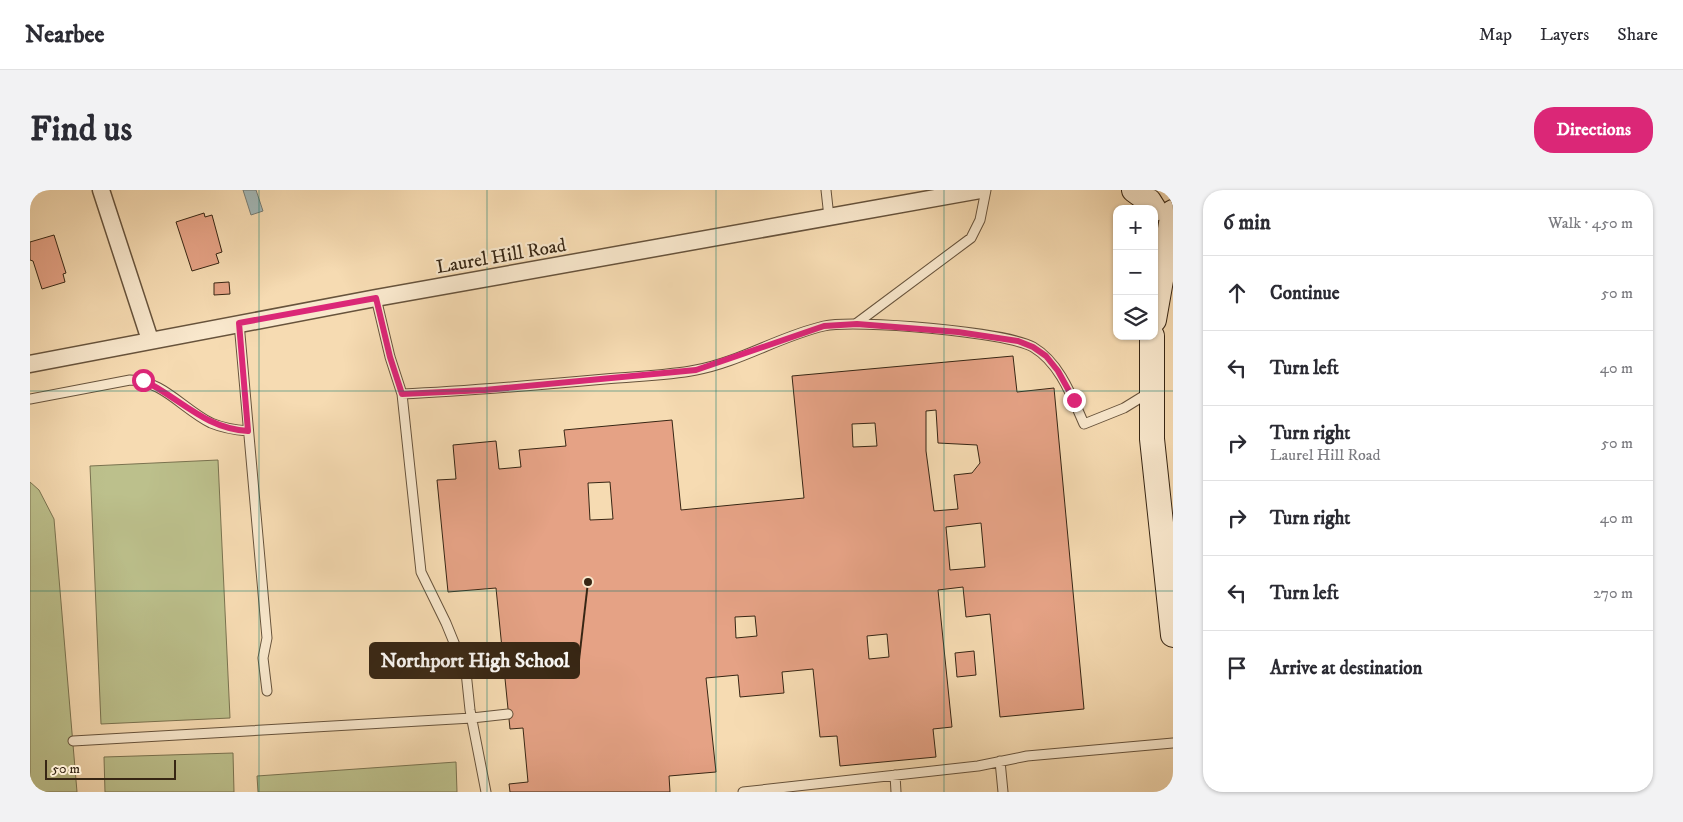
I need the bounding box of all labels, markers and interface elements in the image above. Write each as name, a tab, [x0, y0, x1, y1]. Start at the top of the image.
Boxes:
text: Nearbee	[25, 20, 104, 50]
text: Map	[1479, 24, 1512, 46]
text: Layers	[1540, 24, 1589, 46]
text: Share	[1617, 24, 1658, 46]
button: Directions	[1534, 107, 1653, 153]
text: Find us	[30, 108, 132, 152]
map controls	[1113, 205, 1158, 340]
button: +	[1113, 205, 1158, 250]
text: 6 min	[1223, 210, 1271, 236]
text: Walk · 450 m	[1548, 213, 1633, 233]
street label: Laurel Hill Road	[435, 234, 568, 279]
button: −	[1113, 250, 1158, 295]
icon: ahead	[1223, 279, 1251, 307]
text: Continue	[1270, 282, 1340, 305]
text: 50 m	[1601, 283, 1633, 303]
button: layers	[1113, 295, 1158, 340]
icon: left	[1223, 354, 1251, 382]
text: Turn left	[1270, 357, 1339, 380]
text: 40 m	[1600, 358, 1633, 378]
route start	[132, 369, 155, 392]
route end	[1063, 389, 1086, 412]
text: Turn right	[1270, 422, 1350, 445]
icon: right	[1223, 429, 1251, 457]
text: 50 m	[1601, 433, 1633, 453]
text: Laurel Hill Road	[1270, 445, 1381, 465]
icon: right	[1223, 504, 1251, 532]
text: Turn right	[1270, 507, 1350, 530]
text: 40 m	[1600, 508, 1633, 528]
icon: left	[1223, 579, 1251, 607]
text: Turn left	[1270, 582, 1339, 605]
text: 270 m	[1593, 583, 1633, 603]
callout: Northport High School	[370, 643, 579, 678]
text: Northport High School	[380, 649, 571, 674]
icon: arrive	[1223, 654, 1251, 682]
text: Arrive at destination	[1270, 657, 1422, 680]
scale bar	[45, 757, 176, 780]
text: 50 m	[52, 760, 80, 778]

